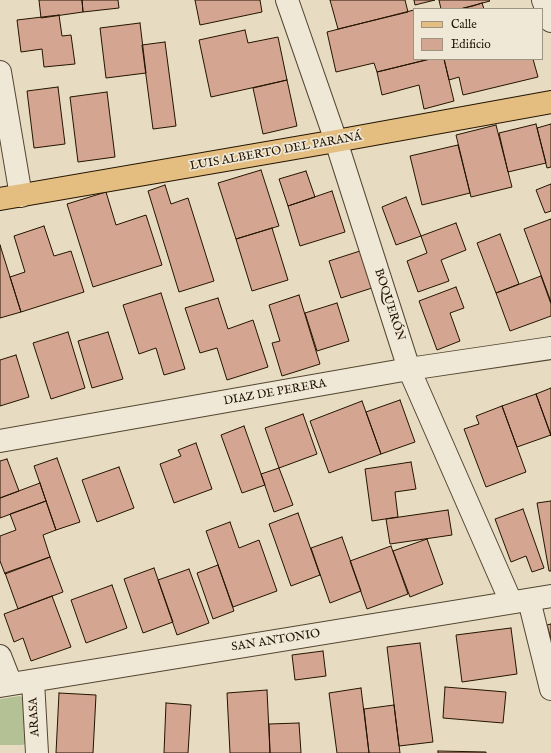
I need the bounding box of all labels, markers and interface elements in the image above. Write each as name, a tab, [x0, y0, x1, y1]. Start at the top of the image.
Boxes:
legend	[413, 8, 543, 60]
text: Calle	[451, 17, 477, 32]
text: Edificio	[451, 37, 491, 52]
street label: LUIS ALBERTO DEL PARANÁ	[189, 130, 363, 174]
street label: BOQUERÓN	[371, 267, 407, 343]
street label: DIAZ DE PERERA	[223, 377, 327, 409]
street label: SAN ANTONIO	[231, 627, 321, 655]
street label: ARASA	[27, 697, 43, 737]

